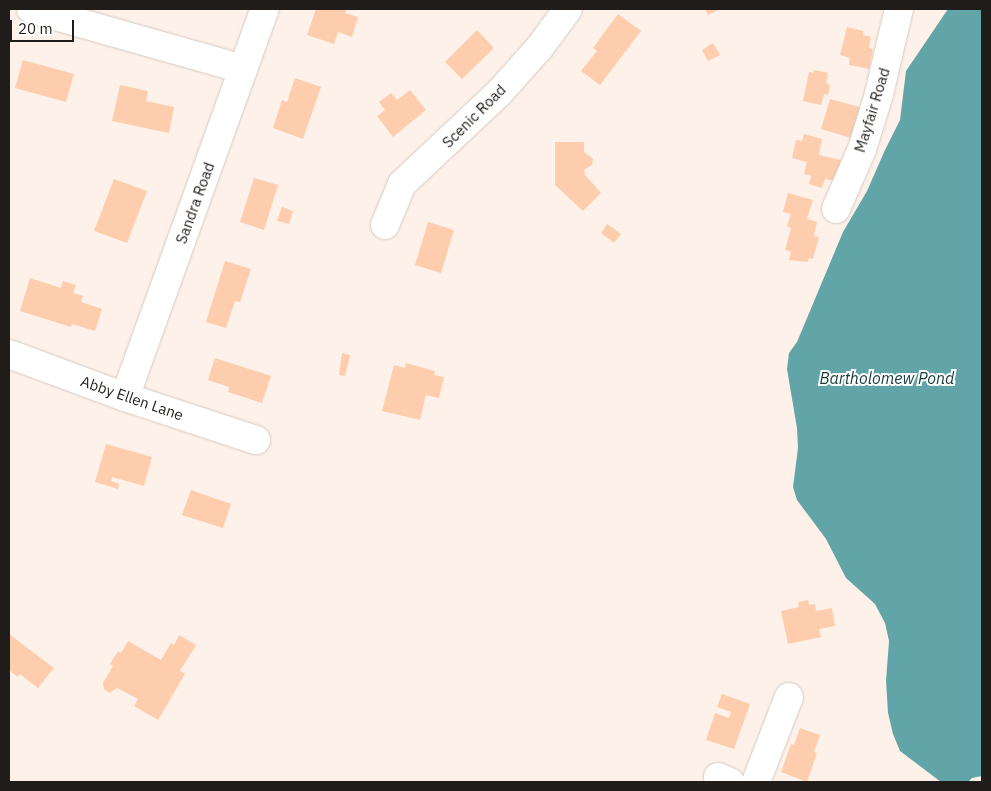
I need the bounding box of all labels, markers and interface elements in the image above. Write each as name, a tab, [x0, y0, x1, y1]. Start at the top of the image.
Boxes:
scale bar	[12, 10, 76, 42]
text: 20 m	[18, 19, 53, 38]
street label: Mayfair Road	[851, 65, 893, 155]
street label: Scenic Road	[439, 81, 509, 151]
street label: Sandra Road	[172, 160, 218, 246]
water label: Bartholomew Pond	[820, 368, 954, 388]
street label: Abby Ellen Lane	[78, 372, 186, 424]

